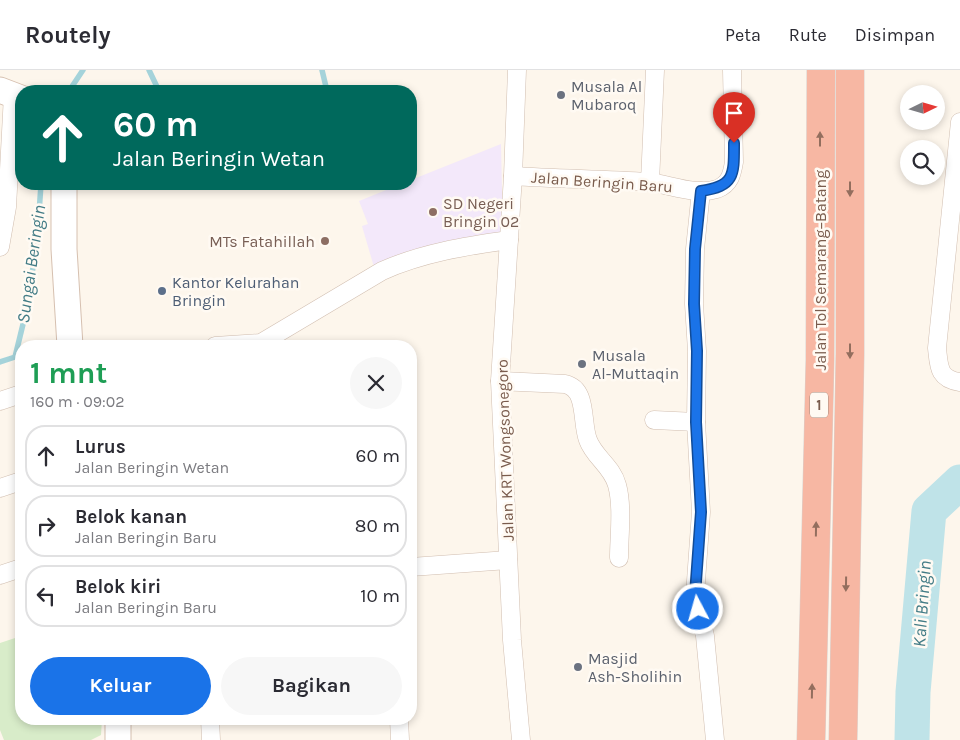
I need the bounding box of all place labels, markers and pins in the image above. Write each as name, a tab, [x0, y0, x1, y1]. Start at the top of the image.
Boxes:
place label: Musala Al Mubaroq	[571, 77, 642, 114]
marker: Musala Al Mubaroq	[555, 89, 567, 101]
pin	[713, 92, 755, 143]
place label: SD Negeri Bringin 02	[443, 194, 519, 231]
marker: SD Negeri Bringin 02	[427, 206, 439, 218]
place label: MTs Fatahillah	[209, 232, 315, 251]
marker: MTs Fatahillah	[319, 235, 331, 247]
place label: Kantor Kelurahan Bringin	[172, 273, 299, 310]
marker: Kantor Kelurahan Bringin	[156, 285, 168, 297]
place label: Musala Al-Muttaqin	[592, 346, 679, 383]
marker: Musala Al-Muttaqin	[576, 358, 588, 370]
place label: Masjid Ash-Sholihin	[588, 649, 682, 686]
marker: Masjid Ash-Sholihin	[572, 661, 584, 673]

